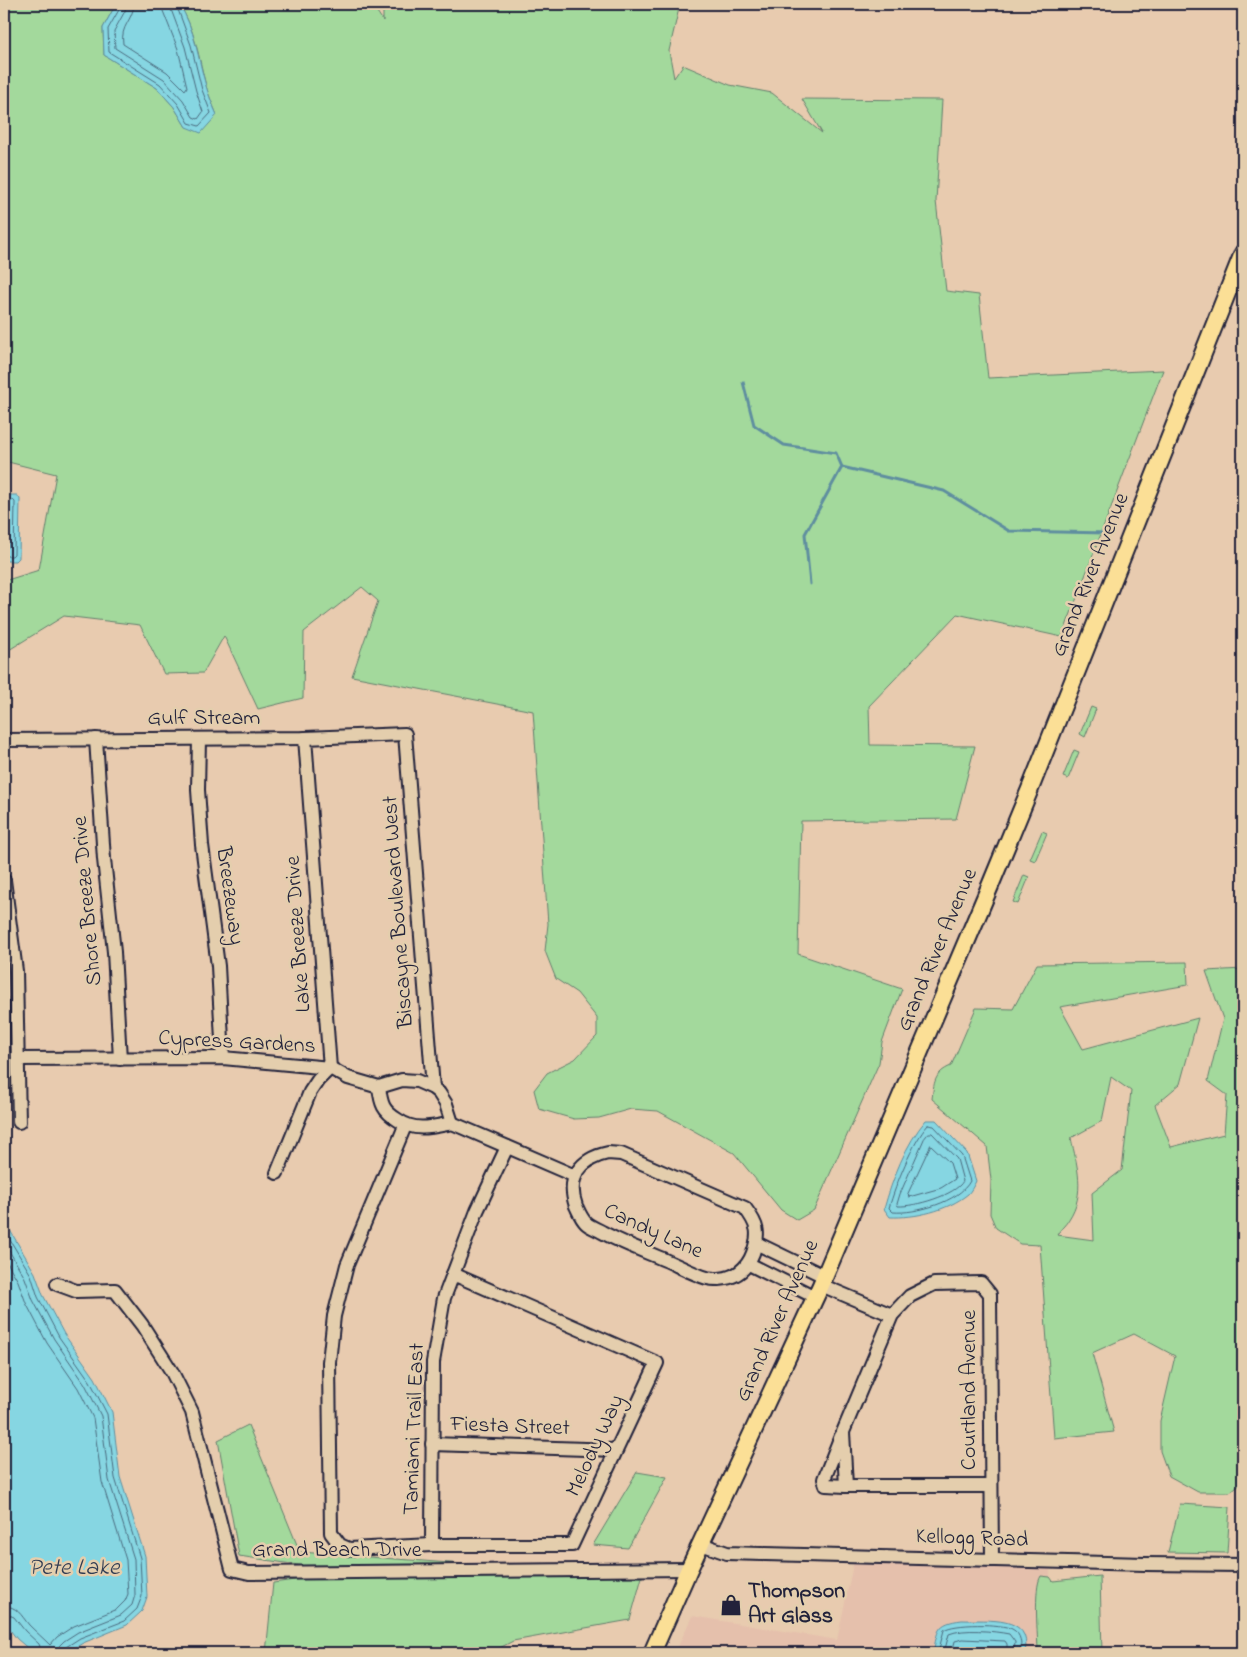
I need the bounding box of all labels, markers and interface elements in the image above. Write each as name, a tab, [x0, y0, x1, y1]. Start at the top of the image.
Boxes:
street label: Grand River Avenue	[1043, 488, 1139, 662]
street label: Gulf Stream	[148, 703, 260, 735]
street label: Biscayne Boulevard West	[375, 794, 424, 1030]
street label: Shore Breeze Drive	[65, 815, 111, 987]
street label: Breezeway	[205, 844, 252, 947]
street label: Lake Breeze Drive	[278, 855, 320, 1013]
street label: Grand River Avenue	[889, 863, 987, 1037]
street label: Cypress Gardens	[157, 1023, 317, 1064]
street label: Candy Lane	[598, 1196, 708, 1269]
street label: Grand River Avenue	[728, 1235, 828, 1407]
street label: Courtland Avenue	[954, 1310, 986, 1470]
street label: Tamiami Trail East	[396, 1342, 434, 1516]
street label: Melody Way	[558, 1390, 635, 1503]
street label: Fiesta Street	[449, 1409, 571, 1445]
street label: Kellogg Road	[915, 1521, 1029, 1558]
street label: Grand Beach Drive	[252, 1535, 422, 1567]
water label: Pete Lake	[28, 1551, 121, 1586]
place label: Thompson Art Glass	[748, 1576, 845, 1633]
shop icon: Thompson Art Glass	[718, 1592, 744, 1618]

